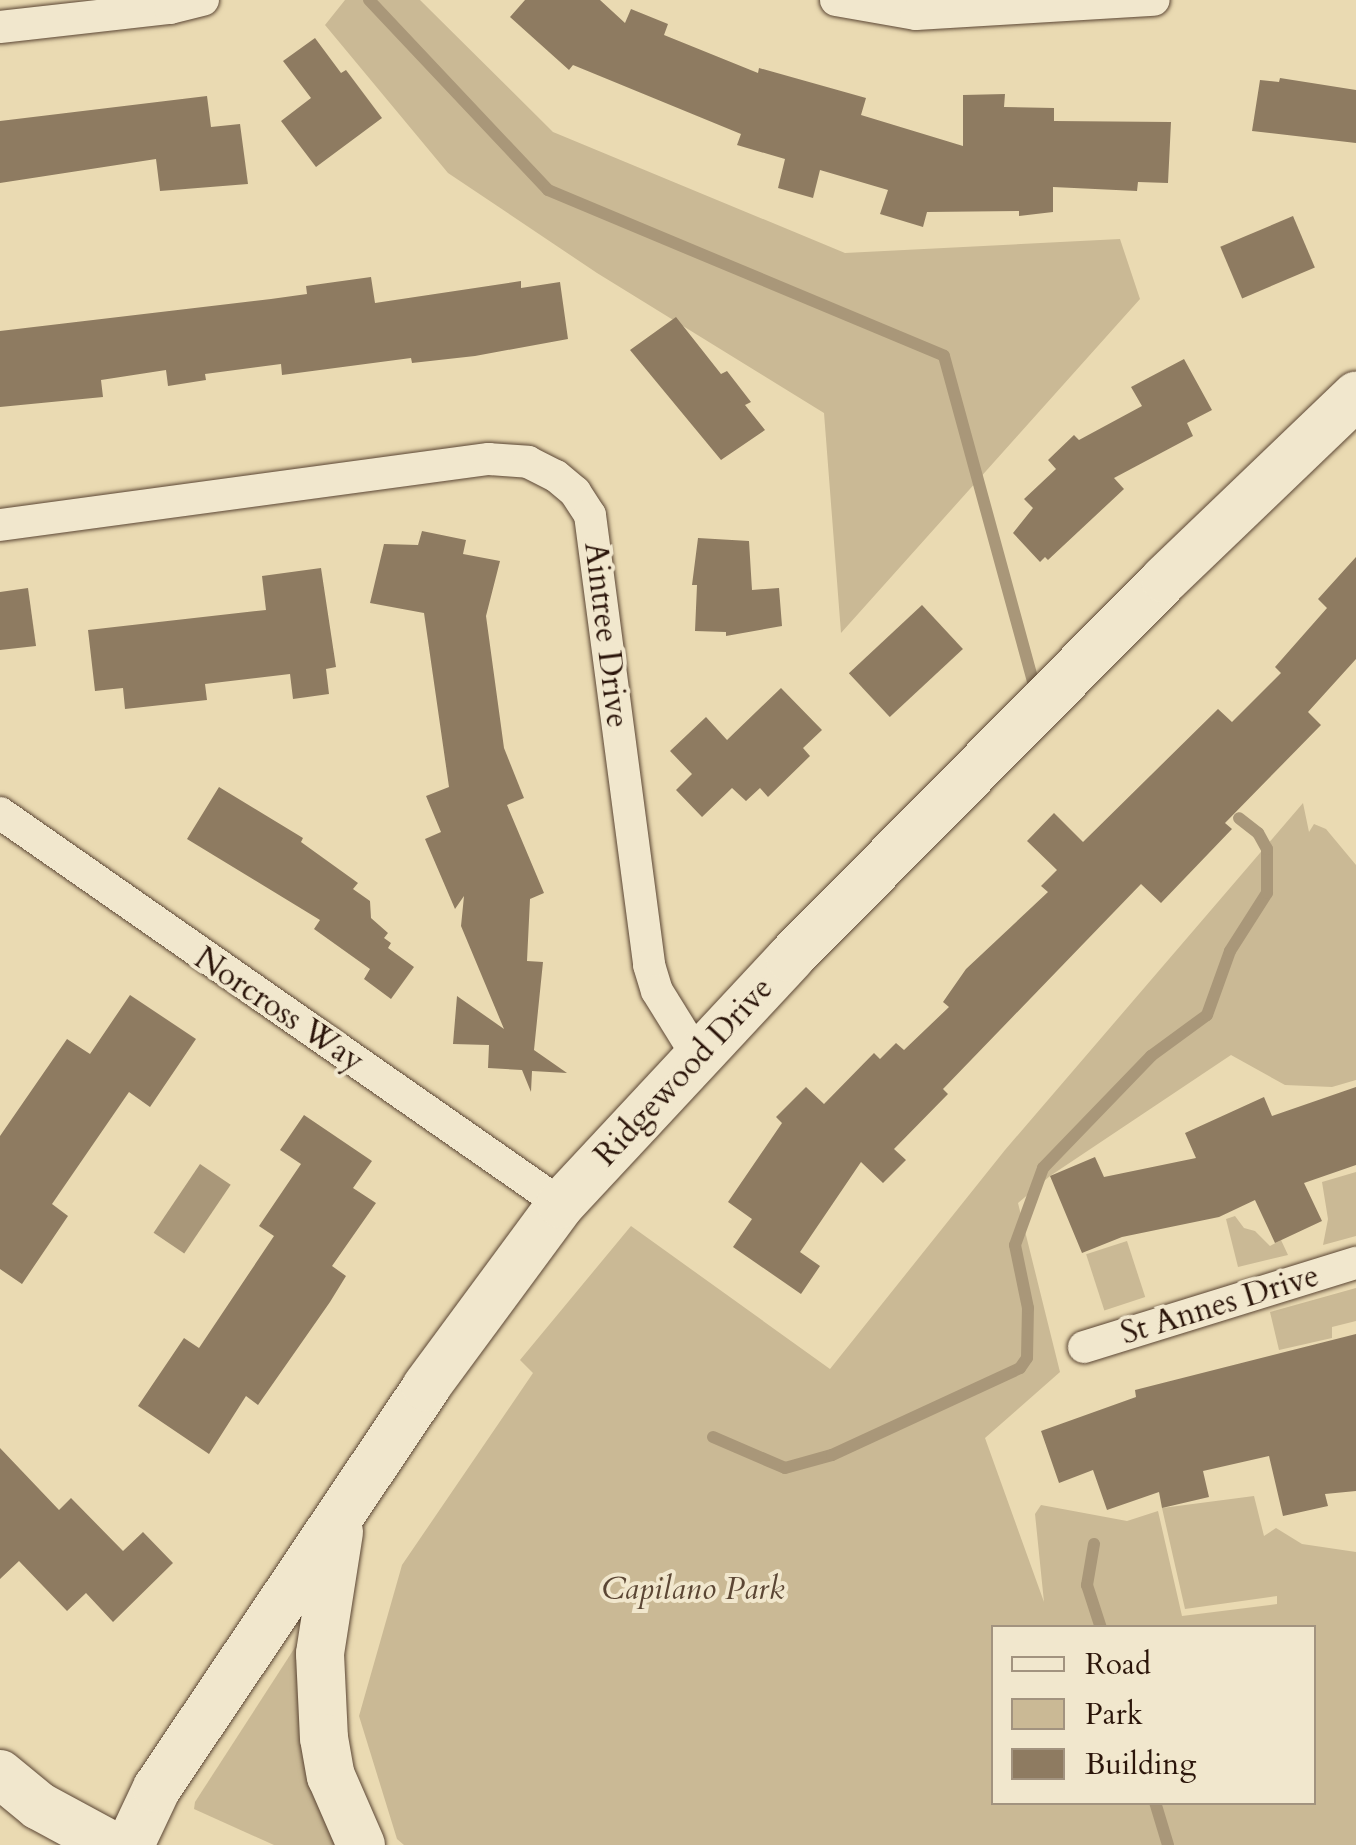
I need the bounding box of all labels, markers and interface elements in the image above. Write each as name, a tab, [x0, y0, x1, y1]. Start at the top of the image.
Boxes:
street label: Aintree Drive	[576, 540, 636, 730]
street label: Norcross Way	[187, 939, 371, 1081]
street label: Ridgewood Drive	[587, 970, 781, 1174]
street label: St Annes Drive	[1116, 1257, 1324, 1353]
park label: Capilano Park	[601, 1570, 785, 1608]
legend	[991, 1625, 1316, 1805]
text: Road	[1085, 1644, 1151, 1685]
text: Park	[1085, 1694, 1143, 1735]
text: Building	[1085, 1744, 1196, 1785]

